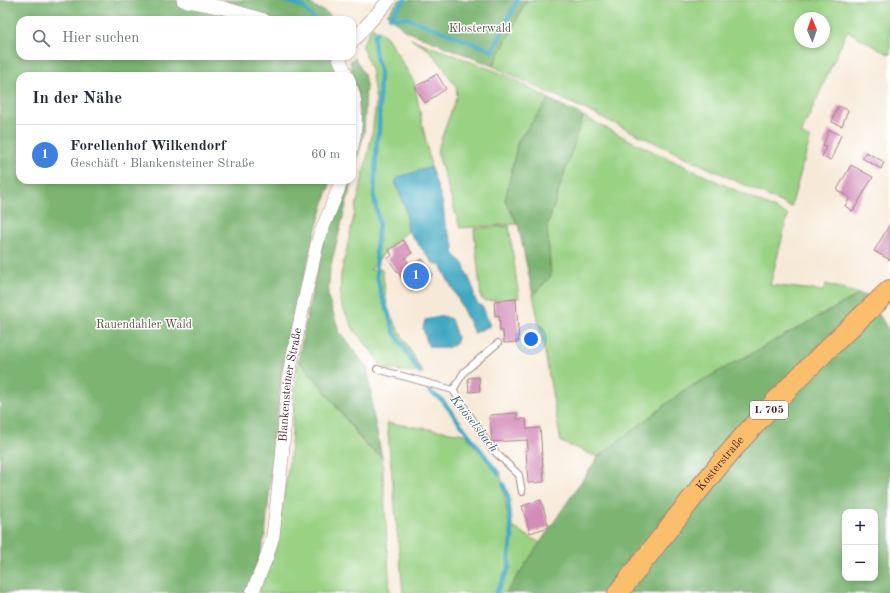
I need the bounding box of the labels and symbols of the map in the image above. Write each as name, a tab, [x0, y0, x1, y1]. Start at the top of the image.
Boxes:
north arrow	[794, 12, 830, 48]
park label: Klosterwald	[449, 23, 511, 35]
pin: 1	[403, 261, 429, 291]
park label: Rauendahler Wald	[96, 319, 192, 331]
street label: Blankensteiner Straße	[277, 326, 305, 442]
your location	[521, 329, 541, 349]
water label: Knöselsbach	[447, 392, 500, 455]
road number: L 705	[750, 401, 788, 419]
street label: Kosterstraße	[694, 434, 747, 493]

